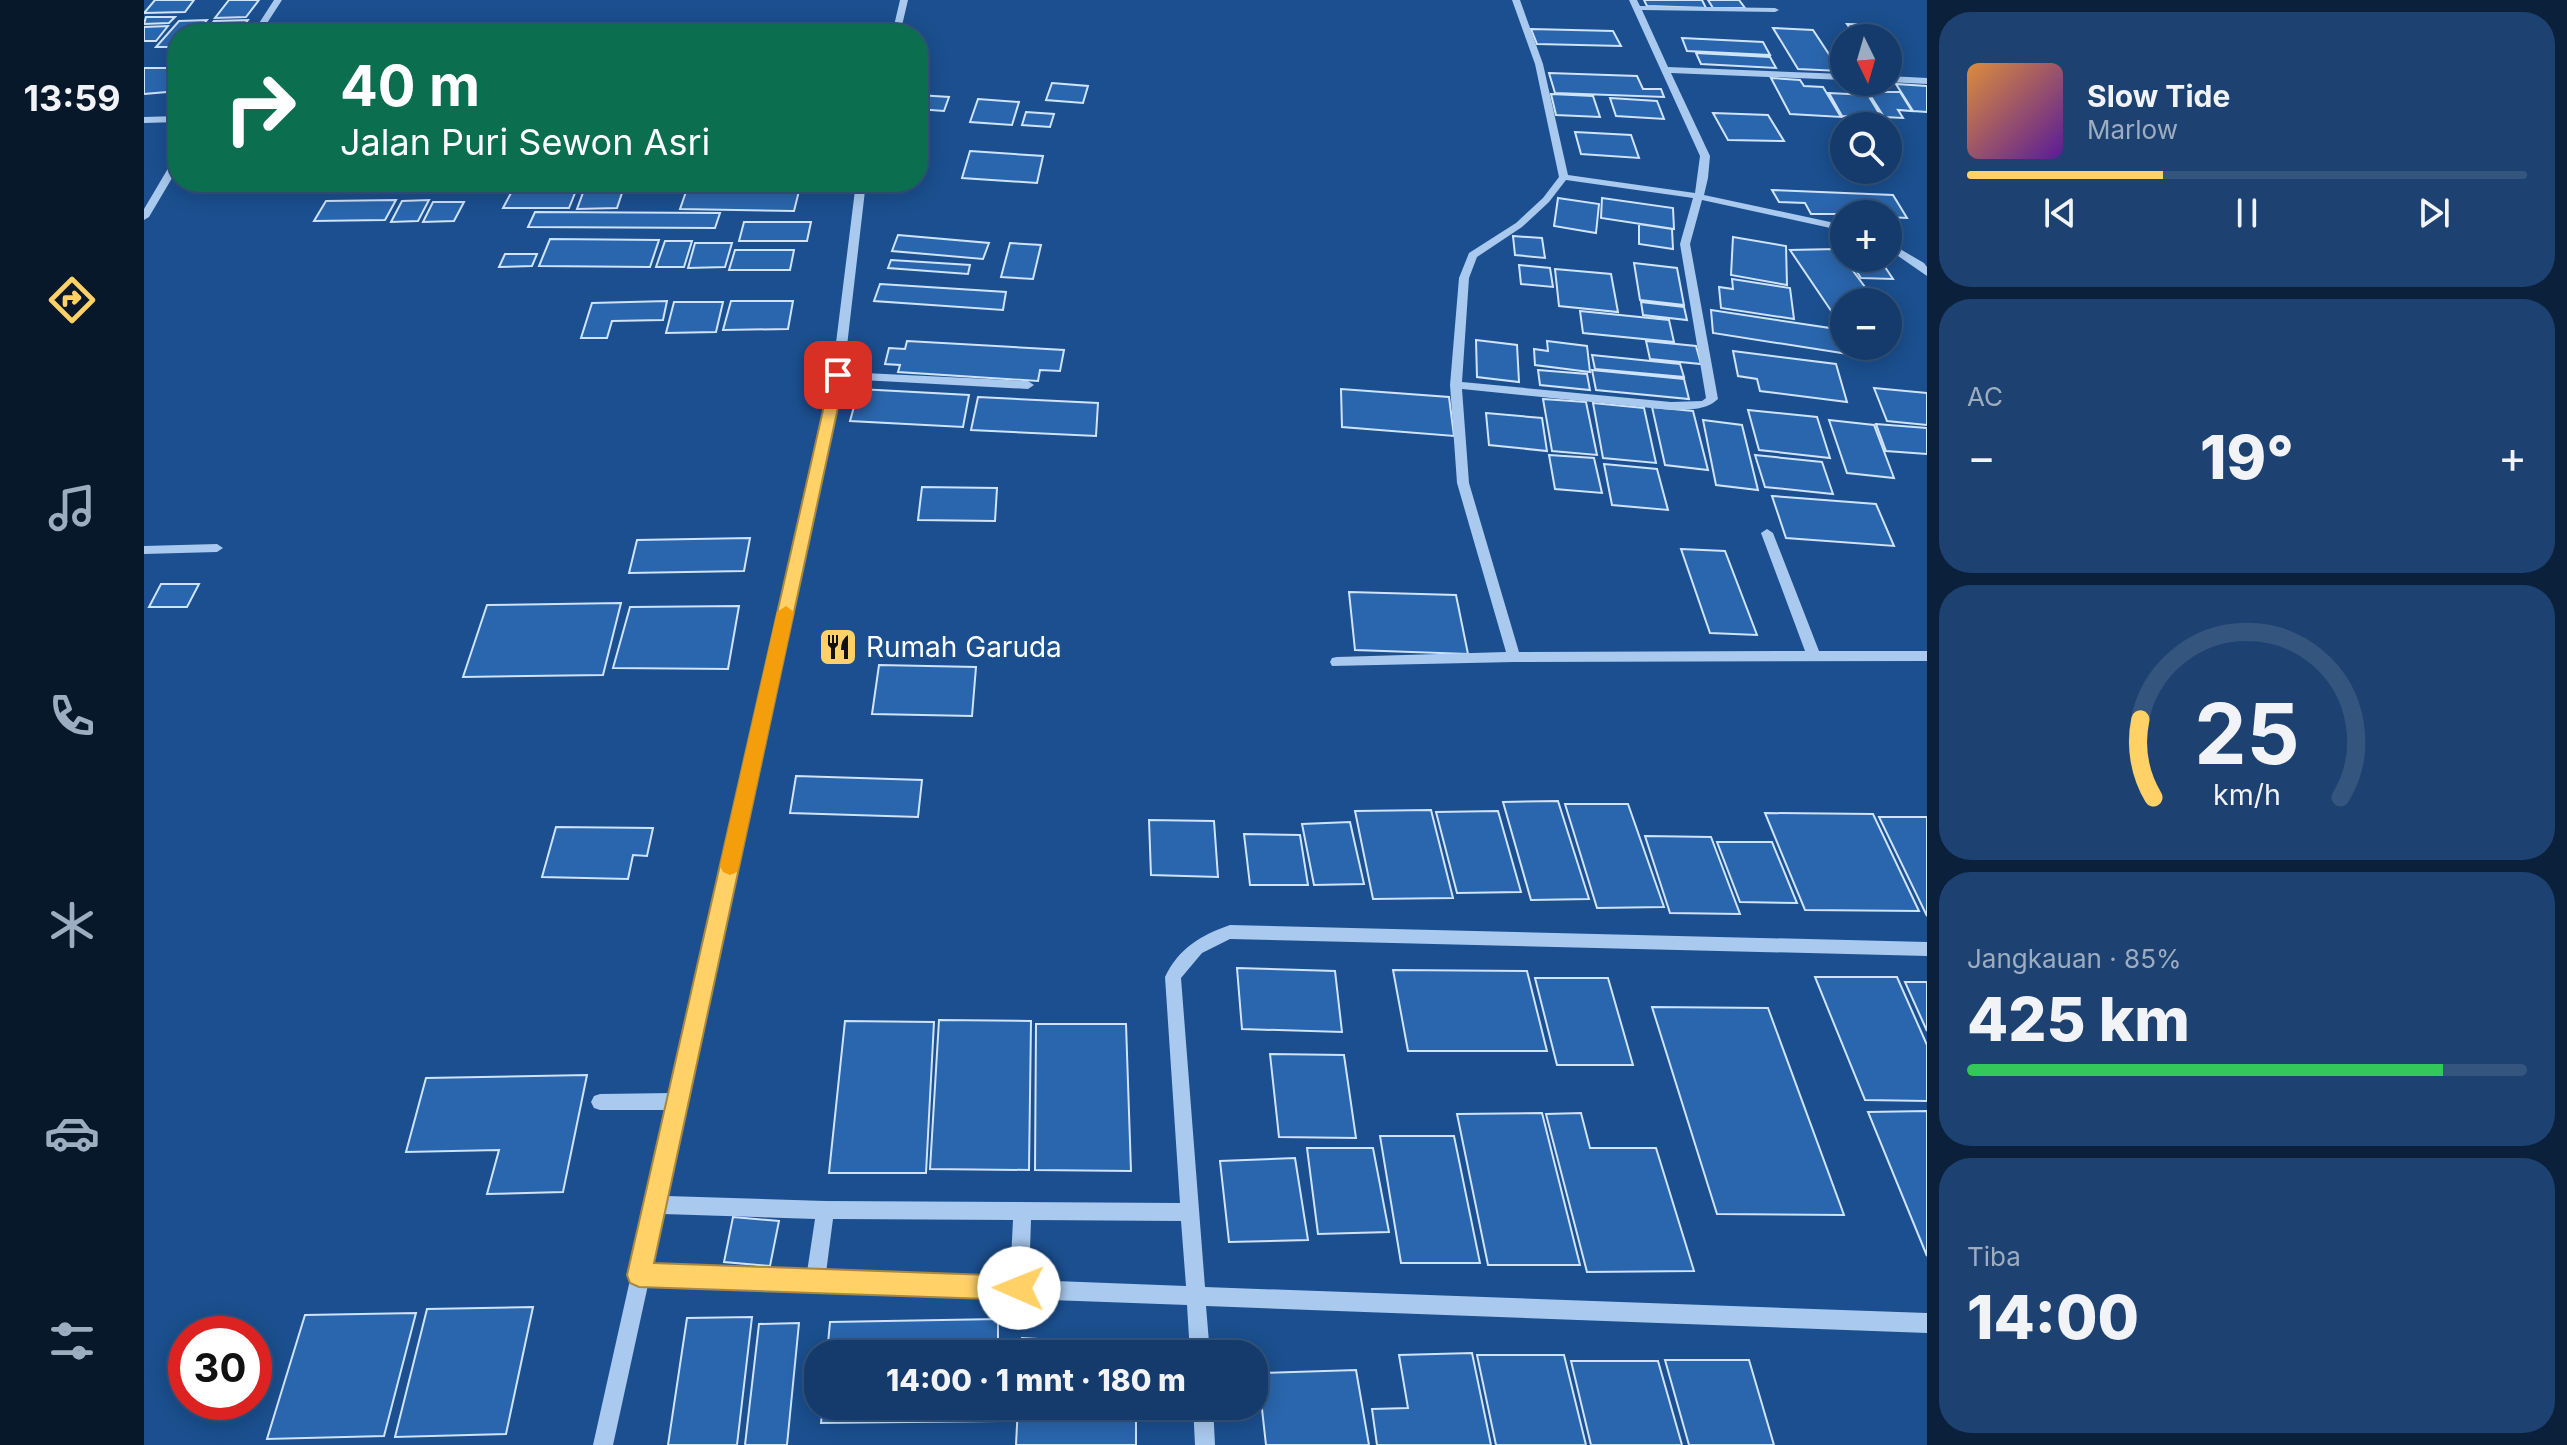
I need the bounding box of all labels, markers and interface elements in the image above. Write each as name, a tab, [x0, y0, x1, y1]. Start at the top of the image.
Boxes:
north arrow	[1830, 24, 1902, 96]
map controls	[1830, 24, 1902, 360]
text: 40 m	[340, 52, 480, 120]
icon: right	[208, 56, 312, 160]
text: 13:59	[23, 76, 121, 120]
text: Slow Tide	[2087, 78, 2230, 114]
button: search	[1830, 112, 1902, 184]
text: Marlow	[2087, 114, 2178, 145]
text: Jalan Puri Sewon Asri	[340, 120, 710, 164]
icon: previous	[2038, 191, 2082, 235]
icon: pause	[2225, 191, 2269, 235]
icon: next	[2412, 191, 2456, 235]
button: +	[1830, 200, 1902, 272]
icon: directions	[44, 272, 100, 328]
button: −	[1830, 288, 1902, 360]
pin	[804, 341, 872, 409]
icon: arrive	[816, 353, 860, 397]
text: AC	[1967, 381, 2003, 412]
text: 19°	[2200, 421, 2294, 493]
text: −	[1967, 430, 1996, 484]
text: +	[2498, 430, 2527, 484]
icon: music	[44, 480, 100, 536]
restaurant icon: Rumah Garuda	[817, 626, 859, 668]
place label: Rumah Garuda	[866, 630, 1062, 664]
text: 25	[2194, 683, 2300, 784]
icon: phone	[44, 688, 100, 744]
text: km/h	[2213, 778, 2281, 813]
icon: climate	[44, 897, 100, 953]
text: Jangkauan · 85%	[1967, 943, 2182, 974]
text: 425 km	[1967, 983, 2190, 1055]
icon: car	[44, 1105, 100, 1161]
text: Tiba	[1967, 1241, 2021, 1272]
position arrow	[977, 1246, 1061, 1330]
text: 14:00	[1967, 1281, 2139, 1353]
icon: filters	[44, 1313, 100, 1369]
speed limit sign: 30	[168, 1316, 272, 1420]
text: 14:00 · 1 mnt · 180 m	[886, 1362, 1186, 1398]

